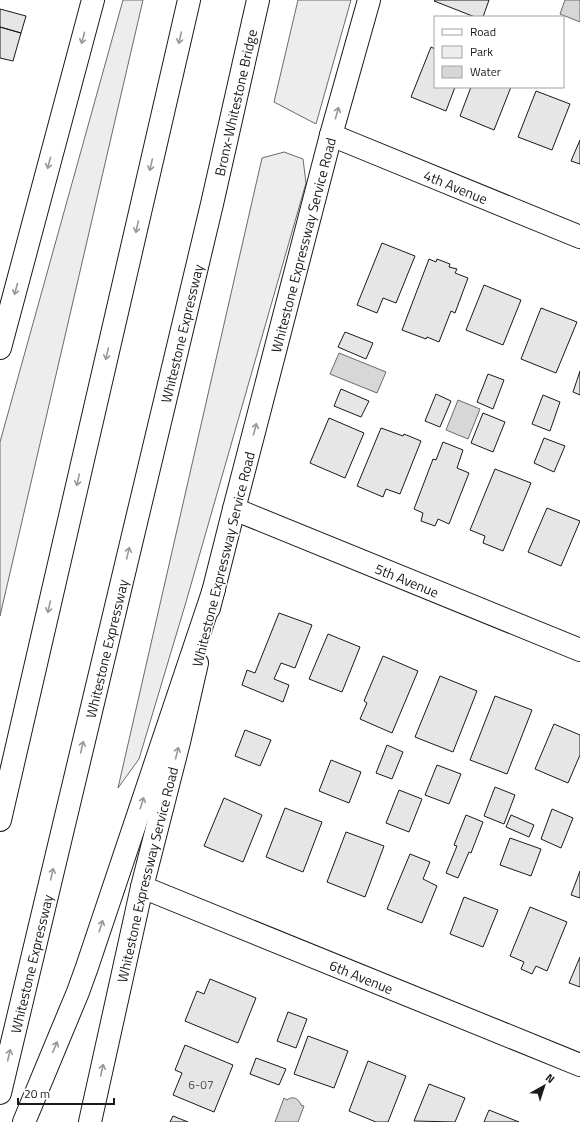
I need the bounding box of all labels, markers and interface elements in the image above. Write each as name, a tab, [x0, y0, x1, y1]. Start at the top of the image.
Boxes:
legend	[434, 16, 564, 88]
text: Road	[470, 22, 496, 41]
street label: Bronx-Whitestone Bridge	[208, 27, 262, 178]
one-way arrow	[79, 31, 86, 44]
one-way arrow	[176, 31, 184, 44]
text: Park	[470, 42, 493, 61]
text: Water	[470, 62, 501, 81]
one-way arrow	[334, 107, 341, 120]
street label: Whitestone Expressway Service Road	[265, 135, 340, 354]
one-way arrow	[45, 157, 52, 170]
one-way arrow	[147, 158, 155, 171]
street label: 4th Avenue	[421, 164, 491, 209]
one-way arrow	[132, 220, 140, 233]
street label: Whitestone Expressway	[154, 262, 208, 405]
one-way arrow	[11, 282, 19, 295]
one-way arrow	[103, 347, 111, 360]
one-way arrow	[251, 423, 259, 436]
street label: Whitestone Expressway Service Road	[186, 449, 260, 669]
one-way arrow	[74, 473, 82, 486]
one-way arrow	[125, 547, 133, 560]
street label: 5th Avenue	[372, 557, 442, 602]
street label: Whitestone Expressway	[79, 577, 133, 720]
one-way arrow	[45, 600, 53, 613]
one-way arrow	[78, 741, 86, 754]
one-way arrow	[173, 747, 181, 760]
street label: Whitestone Expressway Service Road	[111, 764, 183, 984]
one-way arrow	[139, 797, 147, 809]
one-way arrow	[48, 868, 56, 881]
street label: Whitestone Expressway	[4, 892, 58, 1035]
one-way arrow	[98, 920, 106, 932]
street label: 6th Avenue	[326, 954, 397, 999]
one-way arrow	[52, 1042, 59, 1054]
one-way arrow	[5, 1049, 13, 1062]
one-way arrow	[98, 1064, 106, 1077]
north arrow	[524, 1066, 564, 1106]
text: N	[542, 1070, 558, 1087]
house number: 6-07	[188, 1075, 214, 1094]
scale bar	[18, 1080, 114, 1106]
text: 20 m	[24, 1084, 50, 1103]

